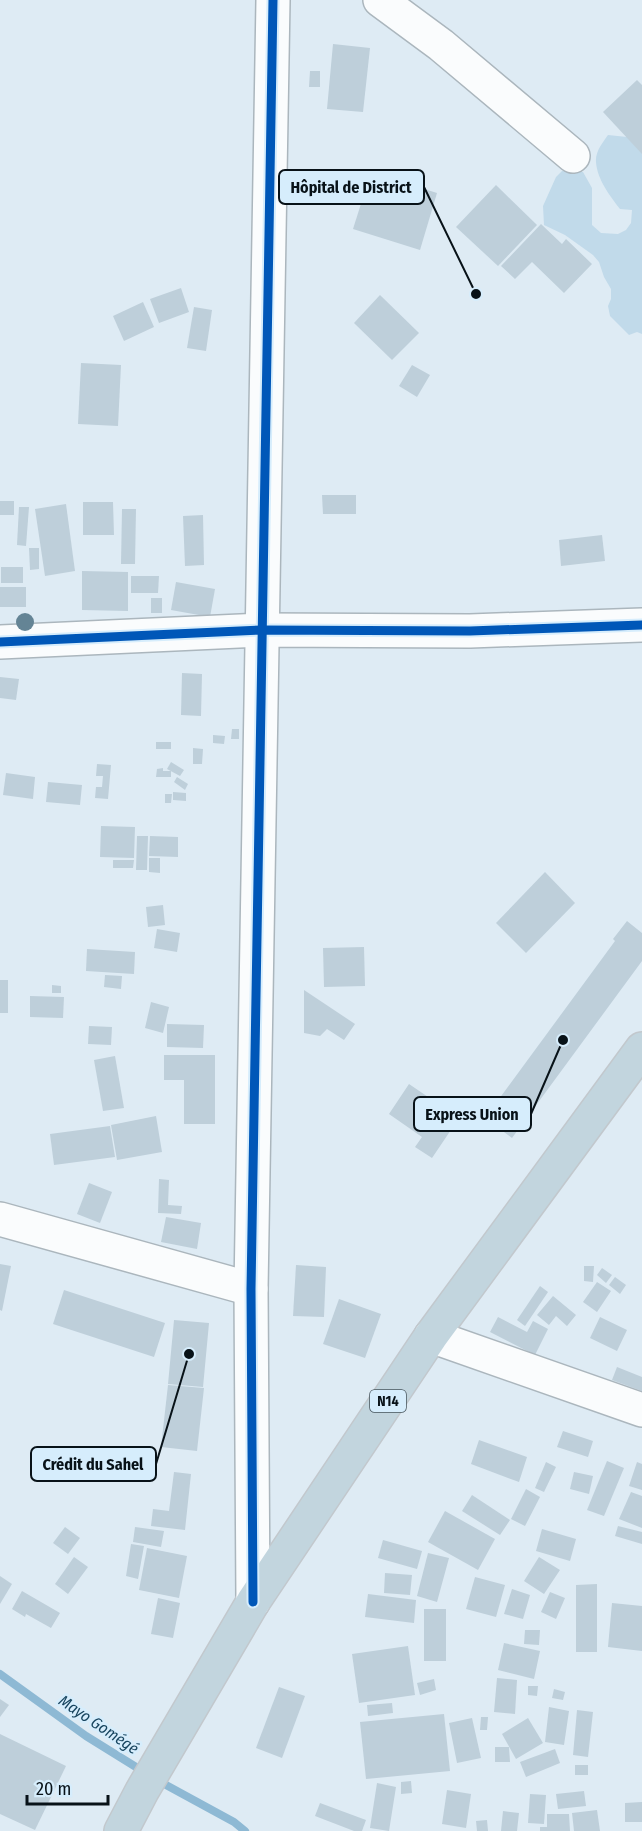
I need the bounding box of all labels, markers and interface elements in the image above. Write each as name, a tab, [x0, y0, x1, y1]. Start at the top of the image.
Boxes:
callout: Hôpital de District	[279, 170, 424, 204]
text: Hôpital de District	[290, 178, 412, 197]
callout: Express Union	[414, 1097, 531, 1131]
text: Express Union	[425, 1105, 519, 1124]
road number: N14	[370, 1390, 406, 1412]
callout: Crédit du Sahel	[31, 1447, 156, 1481]
text: Crédit du Sahel	[42, 1455, 144, 1474]
water label: Mayo Gomégé	[55, 1691, 142, 1758]
scale bar	[27, 1768, 108, 1806]
text: 20 m	[36, 1778, 71, 1800]

